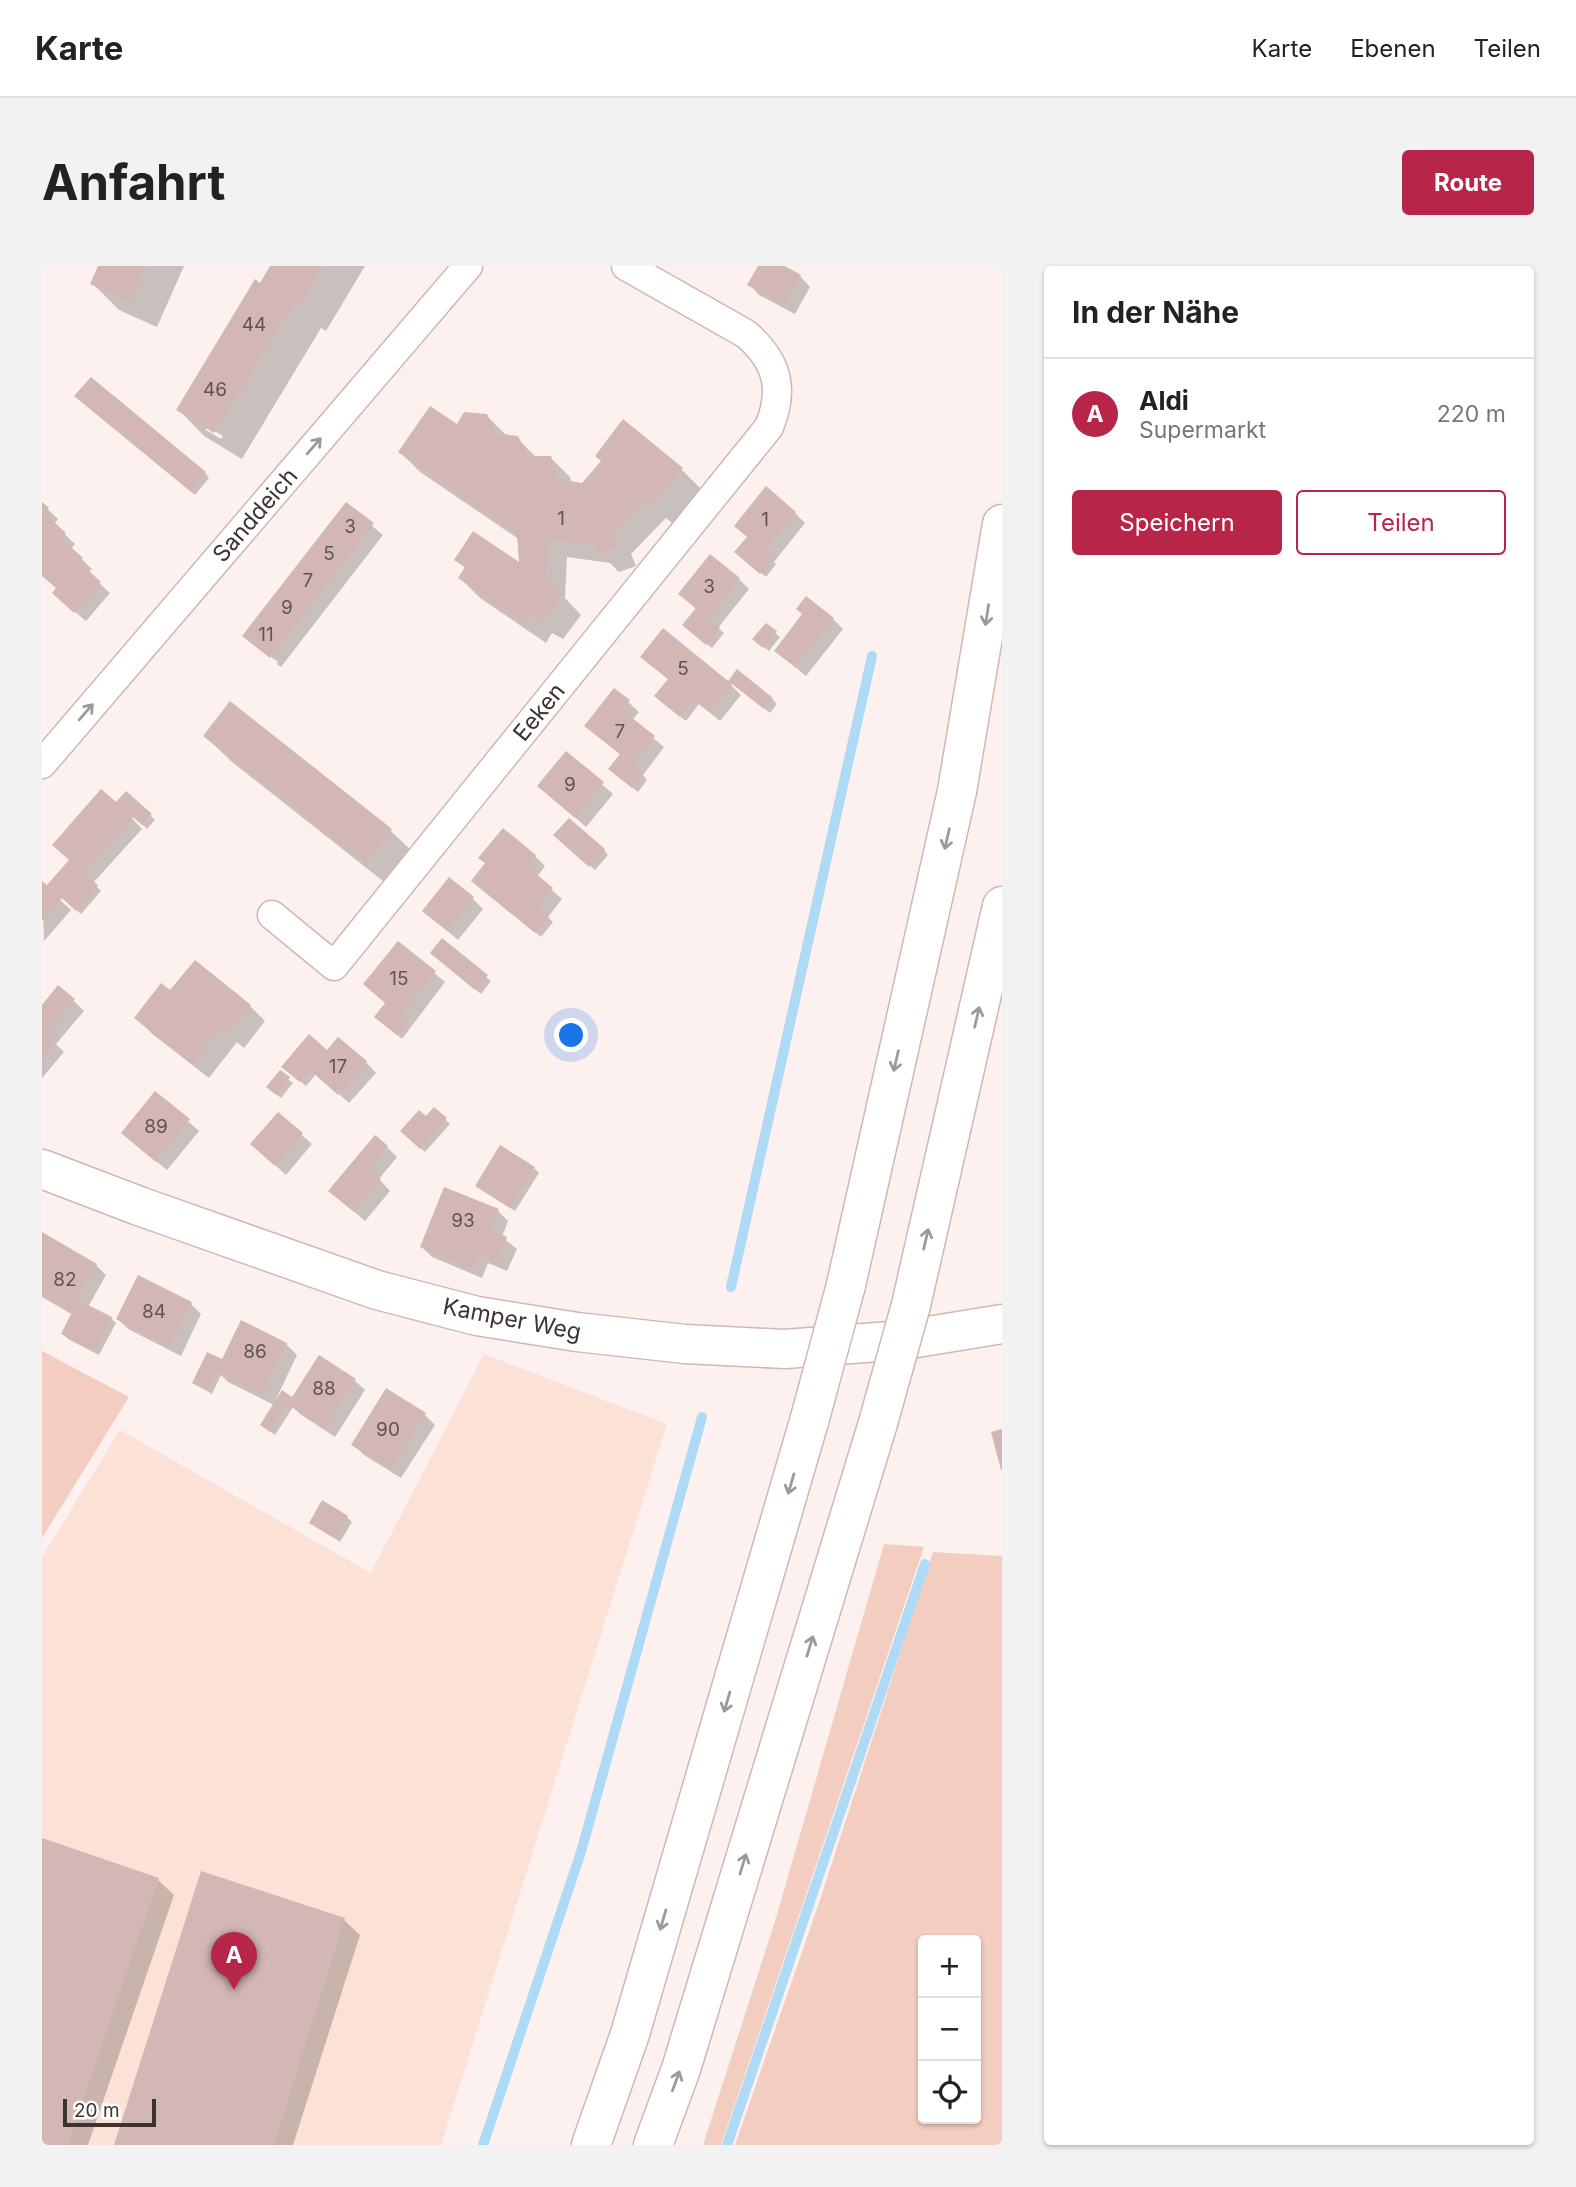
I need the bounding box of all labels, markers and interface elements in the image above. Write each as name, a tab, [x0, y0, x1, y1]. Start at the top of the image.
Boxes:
text: Karte	[35, 28, 123, 68]
text: Karte	[1252, 34, 1312, 63]
text: Ebenen	[1350, 34, 1436, 63]
text: Teilen	[1474, 34, 1541, 63]
button: Route	[1402, 150, 1534, 215]
text: Anfahrt	[42, 153, 225, 212]
text: In der Nähe	[1072, 294, 1239, 330]
house number: 44	[242, 313, 266, 336]
house number: 46	[203, 378, 227, 401]
text: Aldi	[1139, 385, 1189, 416]
text: A	[1086, 400, 1104, 428]
text: 220 m	[1437, 400, 1506, 428]
text: Supermarkt	[1139, 416, 1266, 444]
one-way arrow	[306, 437, 322, 455]
street label: Sanddeich	[207, 462, 303, 568]
button: Speichern	[1072, 490, 1282, 555]
button: Teilen	[1296, 490, 1506, 555]
house number: 1	[557, 507, 565, 530]
house number: 1	[761, 508, 769, 531]
house number: 3	[344, 515, 356, 538]
house number: 5	[323, 542, 335, 565]
house number: 7	[303, 569, 313, 592]
house number: 3	[703, 575, 715, 598]
house number: 9	[281, 596, 293, 619]
one-way arrow	[980, 603, 993, 626]
house number: 11	[258, 623, 274, 646]
house number: 5	[677, 657, 689, 680]
street label: Eeken	[507, 677, 571, 747]
one-way arrow	[78, 703, 94, 721]
house number: 7	[615, 720, 625, 743]
house number: 9	[564, 773, 576, 796]
one-way arrow	[939, 827, 953, 850]
house number: 15	[389, 967, 409, 990]
one-way arrow	[970, 1006, 984, 1029]
your location	[554, 1018, 588, 1052]
one-way arrow	[889, 1049, 903, 1072]
house number: 17	[329, 1055, 347, 1078]
house number: 89	[144, 1115, 168, 1138]
house number: 93	[451, 1209, 475, 1232]
one-way arrow	[920, 1228, 933, 1251]
house number: 82	[53, 1268, 77, 1291]
street label: Kamper Weg	[441, 1292, 583, 1346]
house number: 84	[142, 1300, 166, 1323]
house number: 86	[243, 1340, 267, 1363]
house number: 88	[312, 1377, 336, 1400]
house number: 90	[376, 1418, 400, 1441]
one-way arrow	[784, 1472, 797, 1494]
one-way arrow	[804, 1635, 817, 1657]
one-way arrow	[720, 1691, 733, 1713]
one-way arrow	[738, 1853, 751, 1875]
one-way arrow	[656, 1909, 669, 1931]
pin: A	[211, 1932, 257, 1990]
map controls	[918, 1935, 981, 2124]
button: +	[918, 1935, 981, 1998]
button: −	[918, 1998, 981, 2061]
button: locate	[918, 2061, 981, 2124]
one-way arrow	[671, 2070, 684, 2092]
scale bar	[63, 2096, 156, 2128]
text: 20 m	[74, 2099, 120, 2122]

